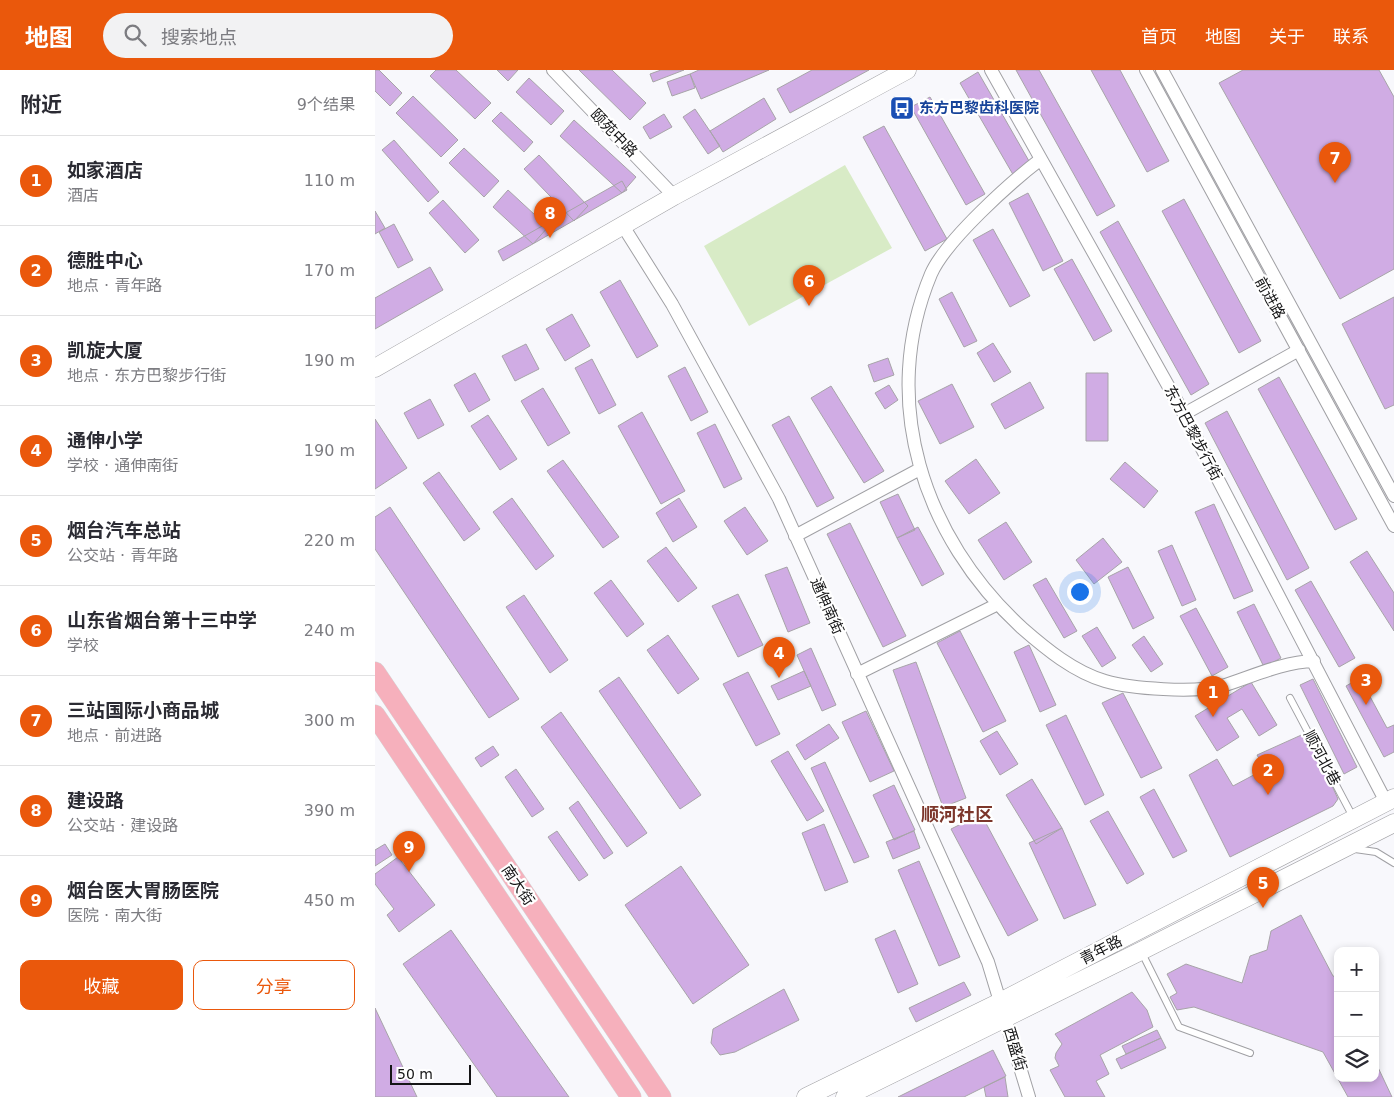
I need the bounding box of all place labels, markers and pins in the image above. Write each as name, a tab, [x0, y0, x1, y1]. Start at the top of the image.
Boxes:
bus stop icon: 东方巴黎齿科医院	[889, 95, 915, 121]
place label: 东方巴黎齿科医院	[919, 99, 1039, 117]
pin: 7	[1319, 142, 1351, 183]
pin: 8	[534, 197, 566, 238]
pin: 6	[793, 265, 825, 306]
pin: 4	[763, 637, 795, 678]
pin: 3	[1350, 664, 1382, 705]
pin: 1	[1197, 676, 1229, 717]
pin: 2	[1252, 754, 1284, 795]
pin: 9	[393, 831, 425, 872]
pin: 5	[1247, 867, 1279, 908]

